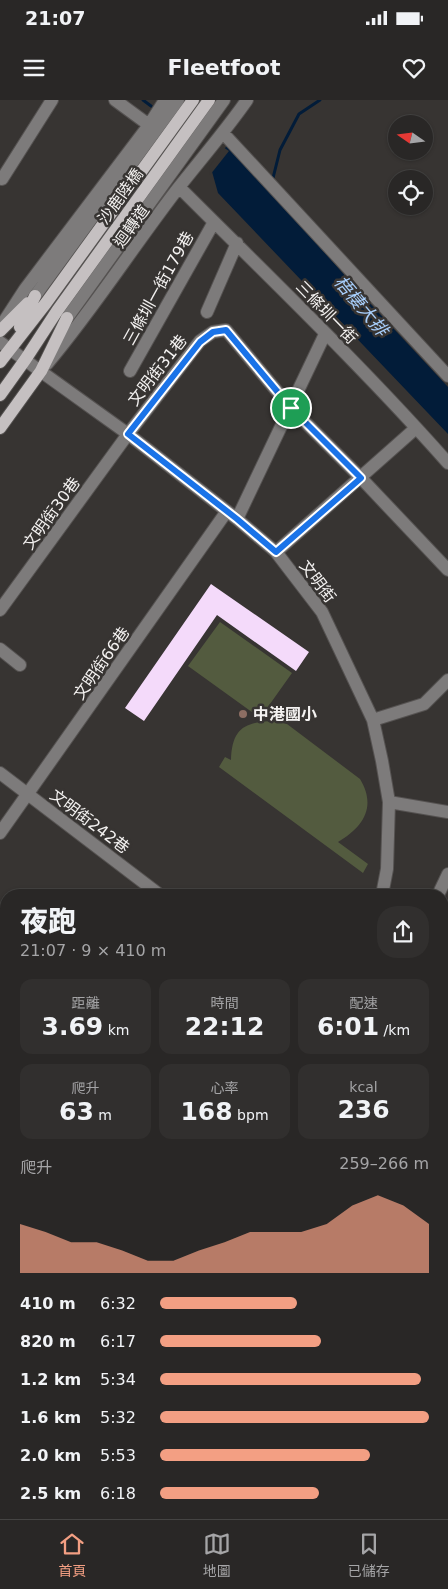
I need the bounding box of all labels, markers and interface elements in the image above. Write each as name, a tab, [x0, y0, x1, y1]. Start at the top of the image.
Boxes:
text: 21:07	[25, 7, 85, 29]
icon: menu	[20, 54, 48, 82]
icon: heart	[400, 54, 428, 82]
text: Fleetfoot	[167, 55, 281, 80]
north arrow	[388, 115, 432, 160]
map controls	[388, 115, 433, 215]
street label: 沙鹿陸橋	[94, 165, 147, 228]
button: locate	[388, 170, 433, 215]
street label: 迴轉道	[110, 201, 153, 251]
street label: 三條圳一街179巷	[119, 228, 197, 348]
water label: 梧棲大排	[330, 271, 394, 342]
street label: 三條圳一街	[292, 277, 361, 348]
street label: 文明街31巷	[124, 331, 191, 409]
pin	[270, 387, 312, 429]
icon: arrive	[277, 394, 305, 422]
street label: 文明街30巷	[19, 474, 84, 553]
street label: 文明街	[296, 556, 340, 606]
street label: 文明街66巷	[69, 623, 133, 703]
place label: 中港國小	[253, 705, 317, 724]
marker: 中港國小	[237, 708, 249, 720]
street label: 文明街242巷	[46, 785, 133, 857]
text: 夜跑	[20, 905, 76, 938]
button: share	[377, 906, 429, 958]
text: 21:07 · 9 × 410 m	[20, 941, 166, 960]
text: 距離	[72, 995, 100, 1011]
text: 時間	[211, 995, 239, 1011]
text: 配速	[350, 995, 378, 1011]
text: 3.69	[42, 1012, 103, 1041]
text: 22:12	[185, 1012, 264, 1041]
text: 6:01	[317, 1012, 379, 1041]
text: km	[103, 1022, 129, 1038]
text: /km	[379, 1022, 410, 1038]
text: kcal	[349, 1079, 378, 1095]
text: 爬升	[72, 1080, 100, 1096]
text: 心率	[211, 1080, 239, 1096]
text: 236	[337, 1095, 390, 1124]
text: 63	[59, 1097, 94, 1126]
text: 168	[180, 1097, 233, 1126]
text: m	[94, 1107, 112, 1123]
text: bpm	[233, 1107, 269, 1123]
text: 259–266 m	[339, 1154, 429, 1173]
text: 爬升	[20, 1158, 52, 1177]
text: 410 m	[20, 1294, 76, 1313]
text: 6:32	[100, 1294, 136, 1313]
text: 820 m	[20, 1332, 76, 1351]
text: 6:17	[100, 1332, 136, 1351]
text: 1.2 km	[20, 1370, 81, 1389]
text: 5:34	[100, 1370, 136, 1389]
text: 1.6 km	[20, 1408, 81, 1427]
text: 5:32	[100, 1408, 136, 1427]
text: 2.0 km	[20, 1446, 81, 1465]
text: 5:53	[100, 1446, 136, 1465]
text: 2.5 km	[20, 1484, 81, 1503]
text: 6:18	[100, 1484, 136, 1503]
tab: 首頁	[58, 1530, 86, 1580]
tab: 地圖	[203, 1530, 231, 1580]
tab: 已儲存	[348, 1530, 390, 1580]

